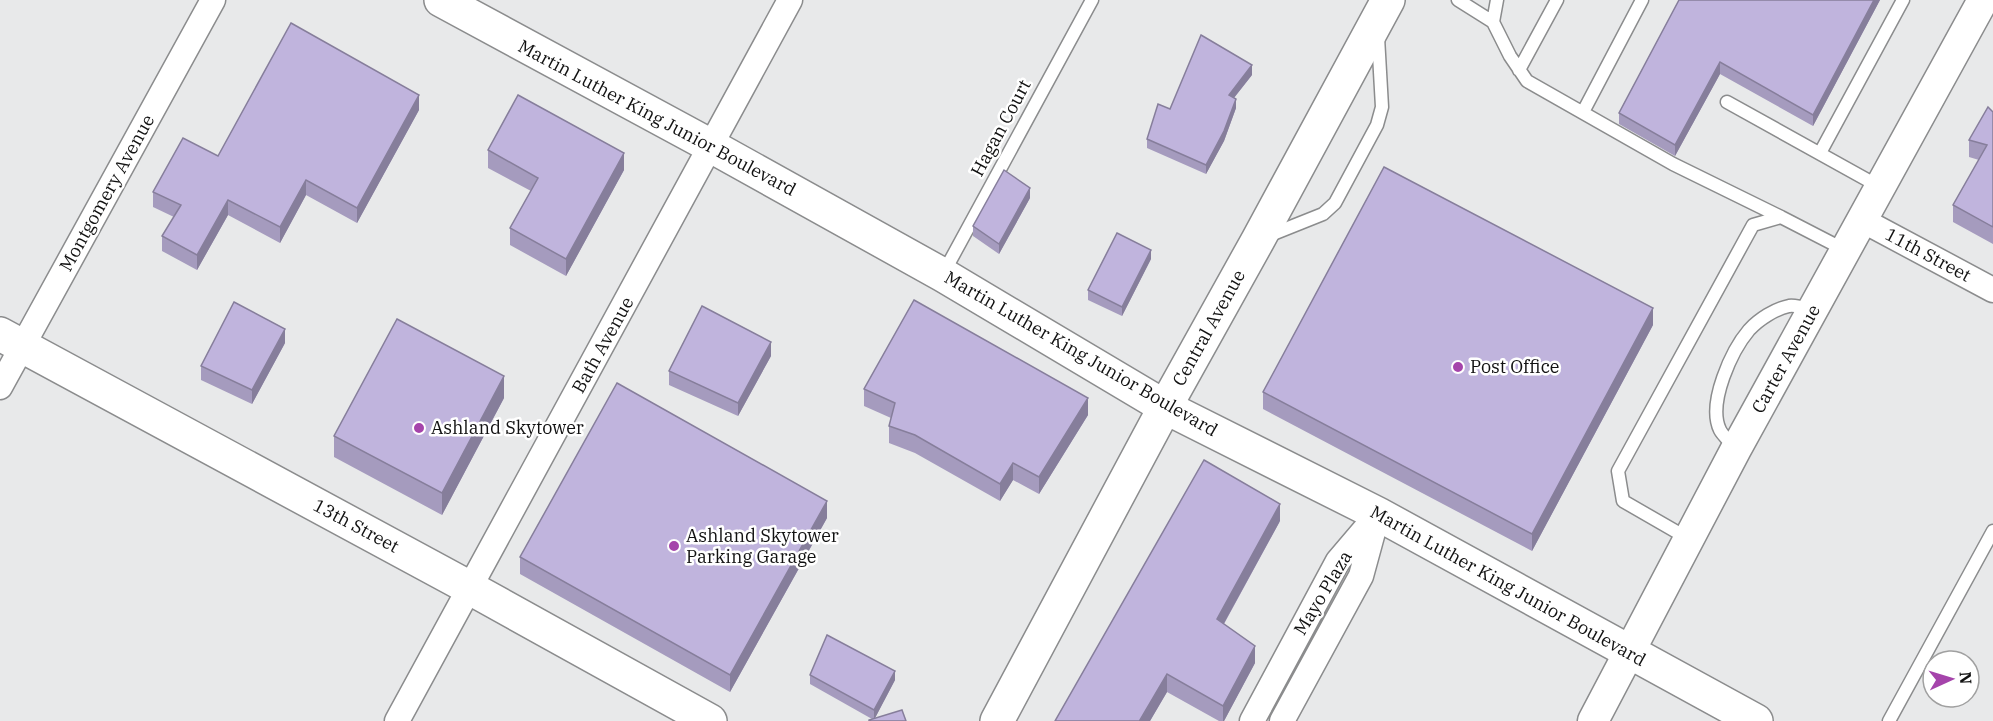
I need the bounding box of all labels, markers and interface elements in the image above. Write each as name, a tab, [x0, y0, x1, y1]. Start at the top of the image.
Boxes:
street label: Martin Luther King Junior Boulevard	[514, 34, 800, 201]
street label: Hagan Court	[965, 75, 1036, 180]
street label: Montgomery Avenue	[54, 110, 159, 275]
street label: 11th Street	[1881, 222, 1975, 287]
street label: Central Avenue	[1167, 265, 1250, 390]
street label: Martin Luther King Junior Boulevard	[941, 266, 1222, 441]
street label: Bath Avenue	[567, 292, 638, 397]
street label: Carter Avenue	[1746, 300, 1825, 417]
place label: Post Office	[1470, 355, 1559, 378]
marker: Post Office	[1451, 360, 1465, 374]
place label: Ashland Skytower	[431, 416, 584, 439]
marker: Ashland Skytower	[412, 421, 426, 435]
street label: 13th Street	[309, 493, 403, 558]
street label: Martin Luther King Junior Boulevard	[1366, 500, 1650, 671]
place label: Ashland Skytower Parking Garage	[686, 524, 839, 568]
marker: Ashland Skytower Parking Garage	[667, 539, 681, 553]
street label: Mayo Plaza	[1288, 546, 1357, 639]
north arrow	[1921, 649, 1981, 709]
text: N	[1956, 671, 1976, 685]

